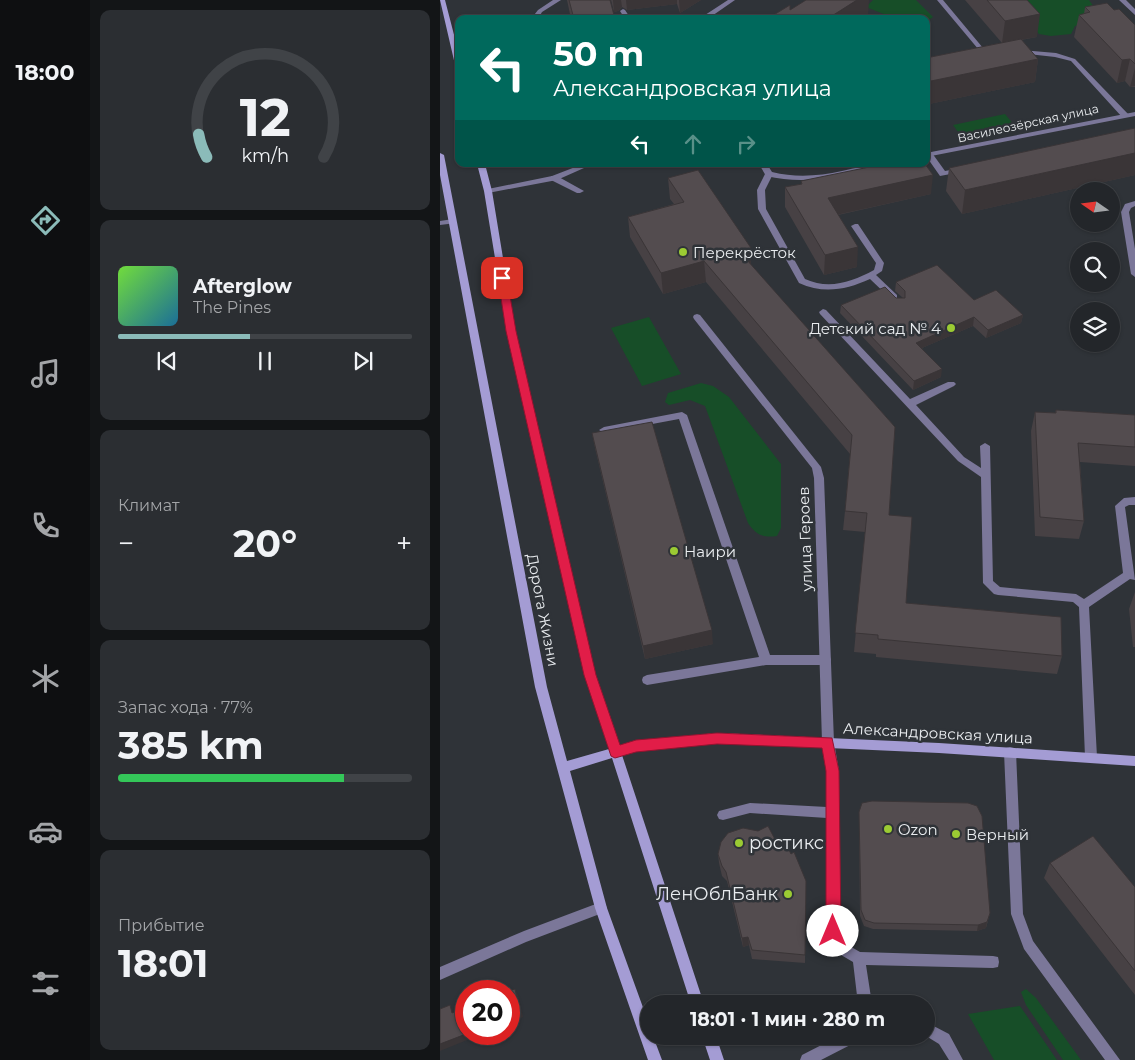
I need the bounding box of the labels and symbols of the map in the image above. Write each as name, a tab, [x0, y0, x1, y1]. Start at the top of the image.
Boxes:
street label: Василеозёрская улица	[956, 101, 1100, 145]
north arrow	[1070, 182, 1120, 232]
place label: Перекрёсток	[693, 243, 796, 262]
marker: Перекрёсток	[677, 246, 689, 258]
pin	[481, 257, 523, 299]
place label: Детский сад № 4	[809, 319, 941, 338]
marker: Детский сад № 4	[945, 322, 957, 334]
street label: улица Героев	[794, 486, 816, 593]
place label: Наири	[684, 542, 736, 561]
marker: Наири	[668, 545, 680, 557]
street label: Дорога Жизни	[523, 552, 563, 668]
street label: Александровская улица	[843, 719, 1033, 747]
place label: Ozon	[898, 820, 938, 839]
marker: Ozon	[882, 823, 894, 835]
place label: Верный	[966, 825, 1029, 844]
marker: Верный	[950, 828, 962, 840]
place label: ростикс	[749, 832, 824, 854]
marker: ростикс	[733, 837, 745, 849]
place label: ЛенОблБанк	[656, 883, 779, 905]
marker: ЛенОблБанк	[782, 888, 794, 900]
position arrow	[806, 904, 858, 956]
speed limit sign: 20	[455, 980, 520, 1045]

